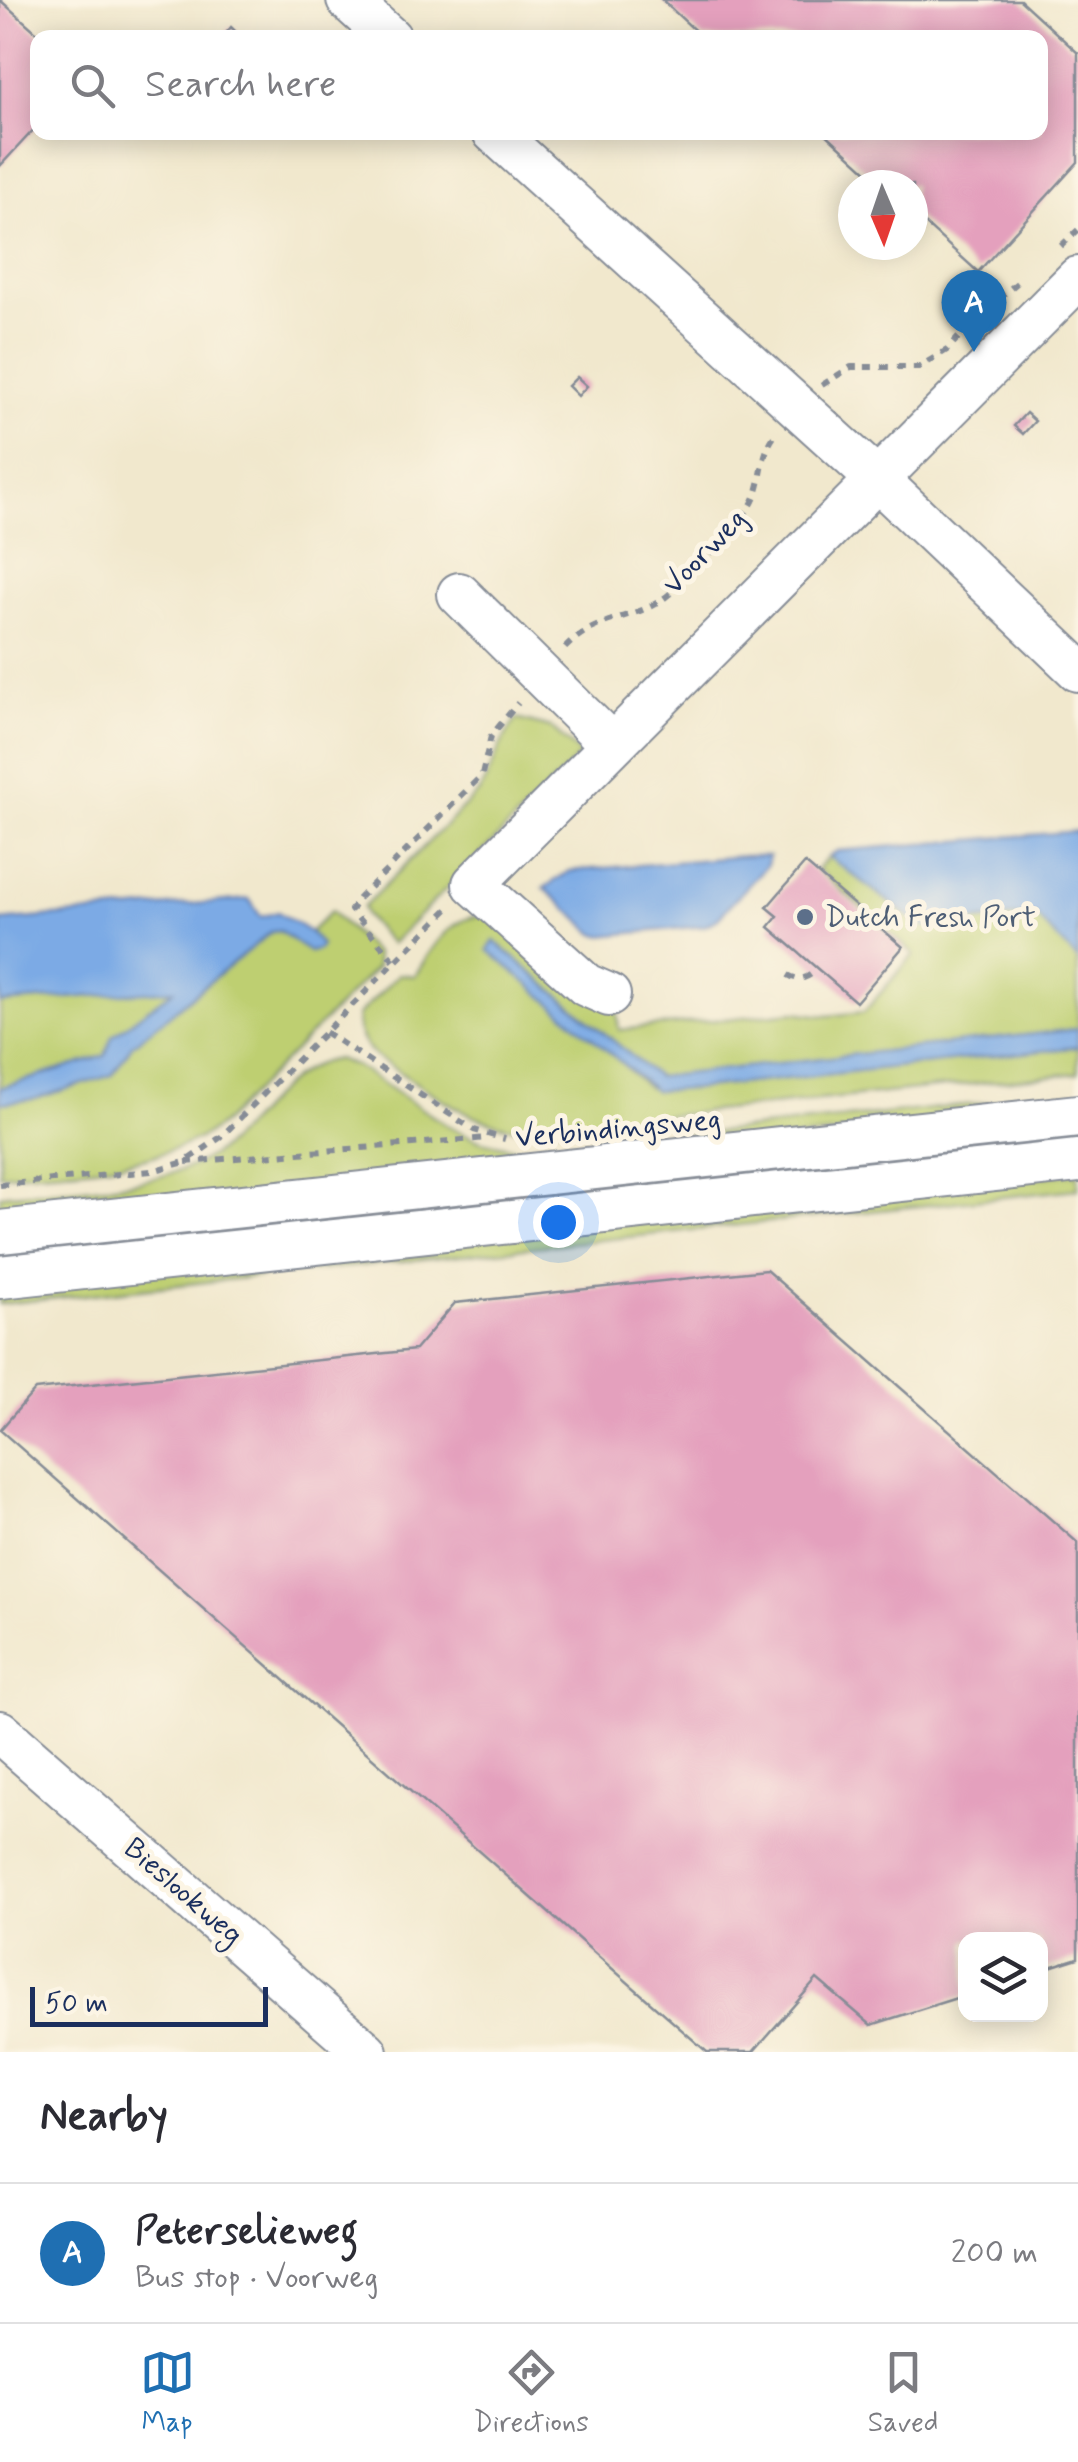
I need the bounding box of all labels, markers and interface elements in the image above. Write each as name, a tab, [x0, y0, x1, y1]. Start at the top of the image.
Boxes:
search box	[30, 30, 1048, 140]
icon: search	[65, 58, 120, 113]
text: Search here	[145, 61, 336, 110]
north arrow	[838, 170, 928, 260]
pin: A	[942, 270, 1006, 352]
street label: Voorweg	[654, 500, 756, 604]
place label: Dutch Fresh Port	[825, 898, 1036, 937]
marker: Dutch Fresh Port	[794, 906, 816, 928]
street label: Verbindingsweg	[513, 1101, 723, 1157]
your location	[533, 1197, 584, 1248]
street label: Bieslookweg	[114, 1829, 251, 1956]
map controls	[958, 1932, 1048, 2022]
button: layers	[958, 1932, 1048, 2022]
scale bar	[30, 1982, 268, 2026]
text: 50 m	[45, 1986, 108, 2023]
text: Nearby	[40, 2090, 168, 2145]
text: Peterselieweg	[135, 2208, 358, 2257]
text: A	[62, 2232, 83, 2274]
text: 200 m	[951, 2232, 1038, 2274]
text: Bus stop · Voorweg	[135, 2257, 378, 2299]
tab: Map	[140, 2345, 195, 2442]
tab: Directions	[474, 2345, 589, 2442]
tab: Saved	[868, 2345, 938, 2442]

